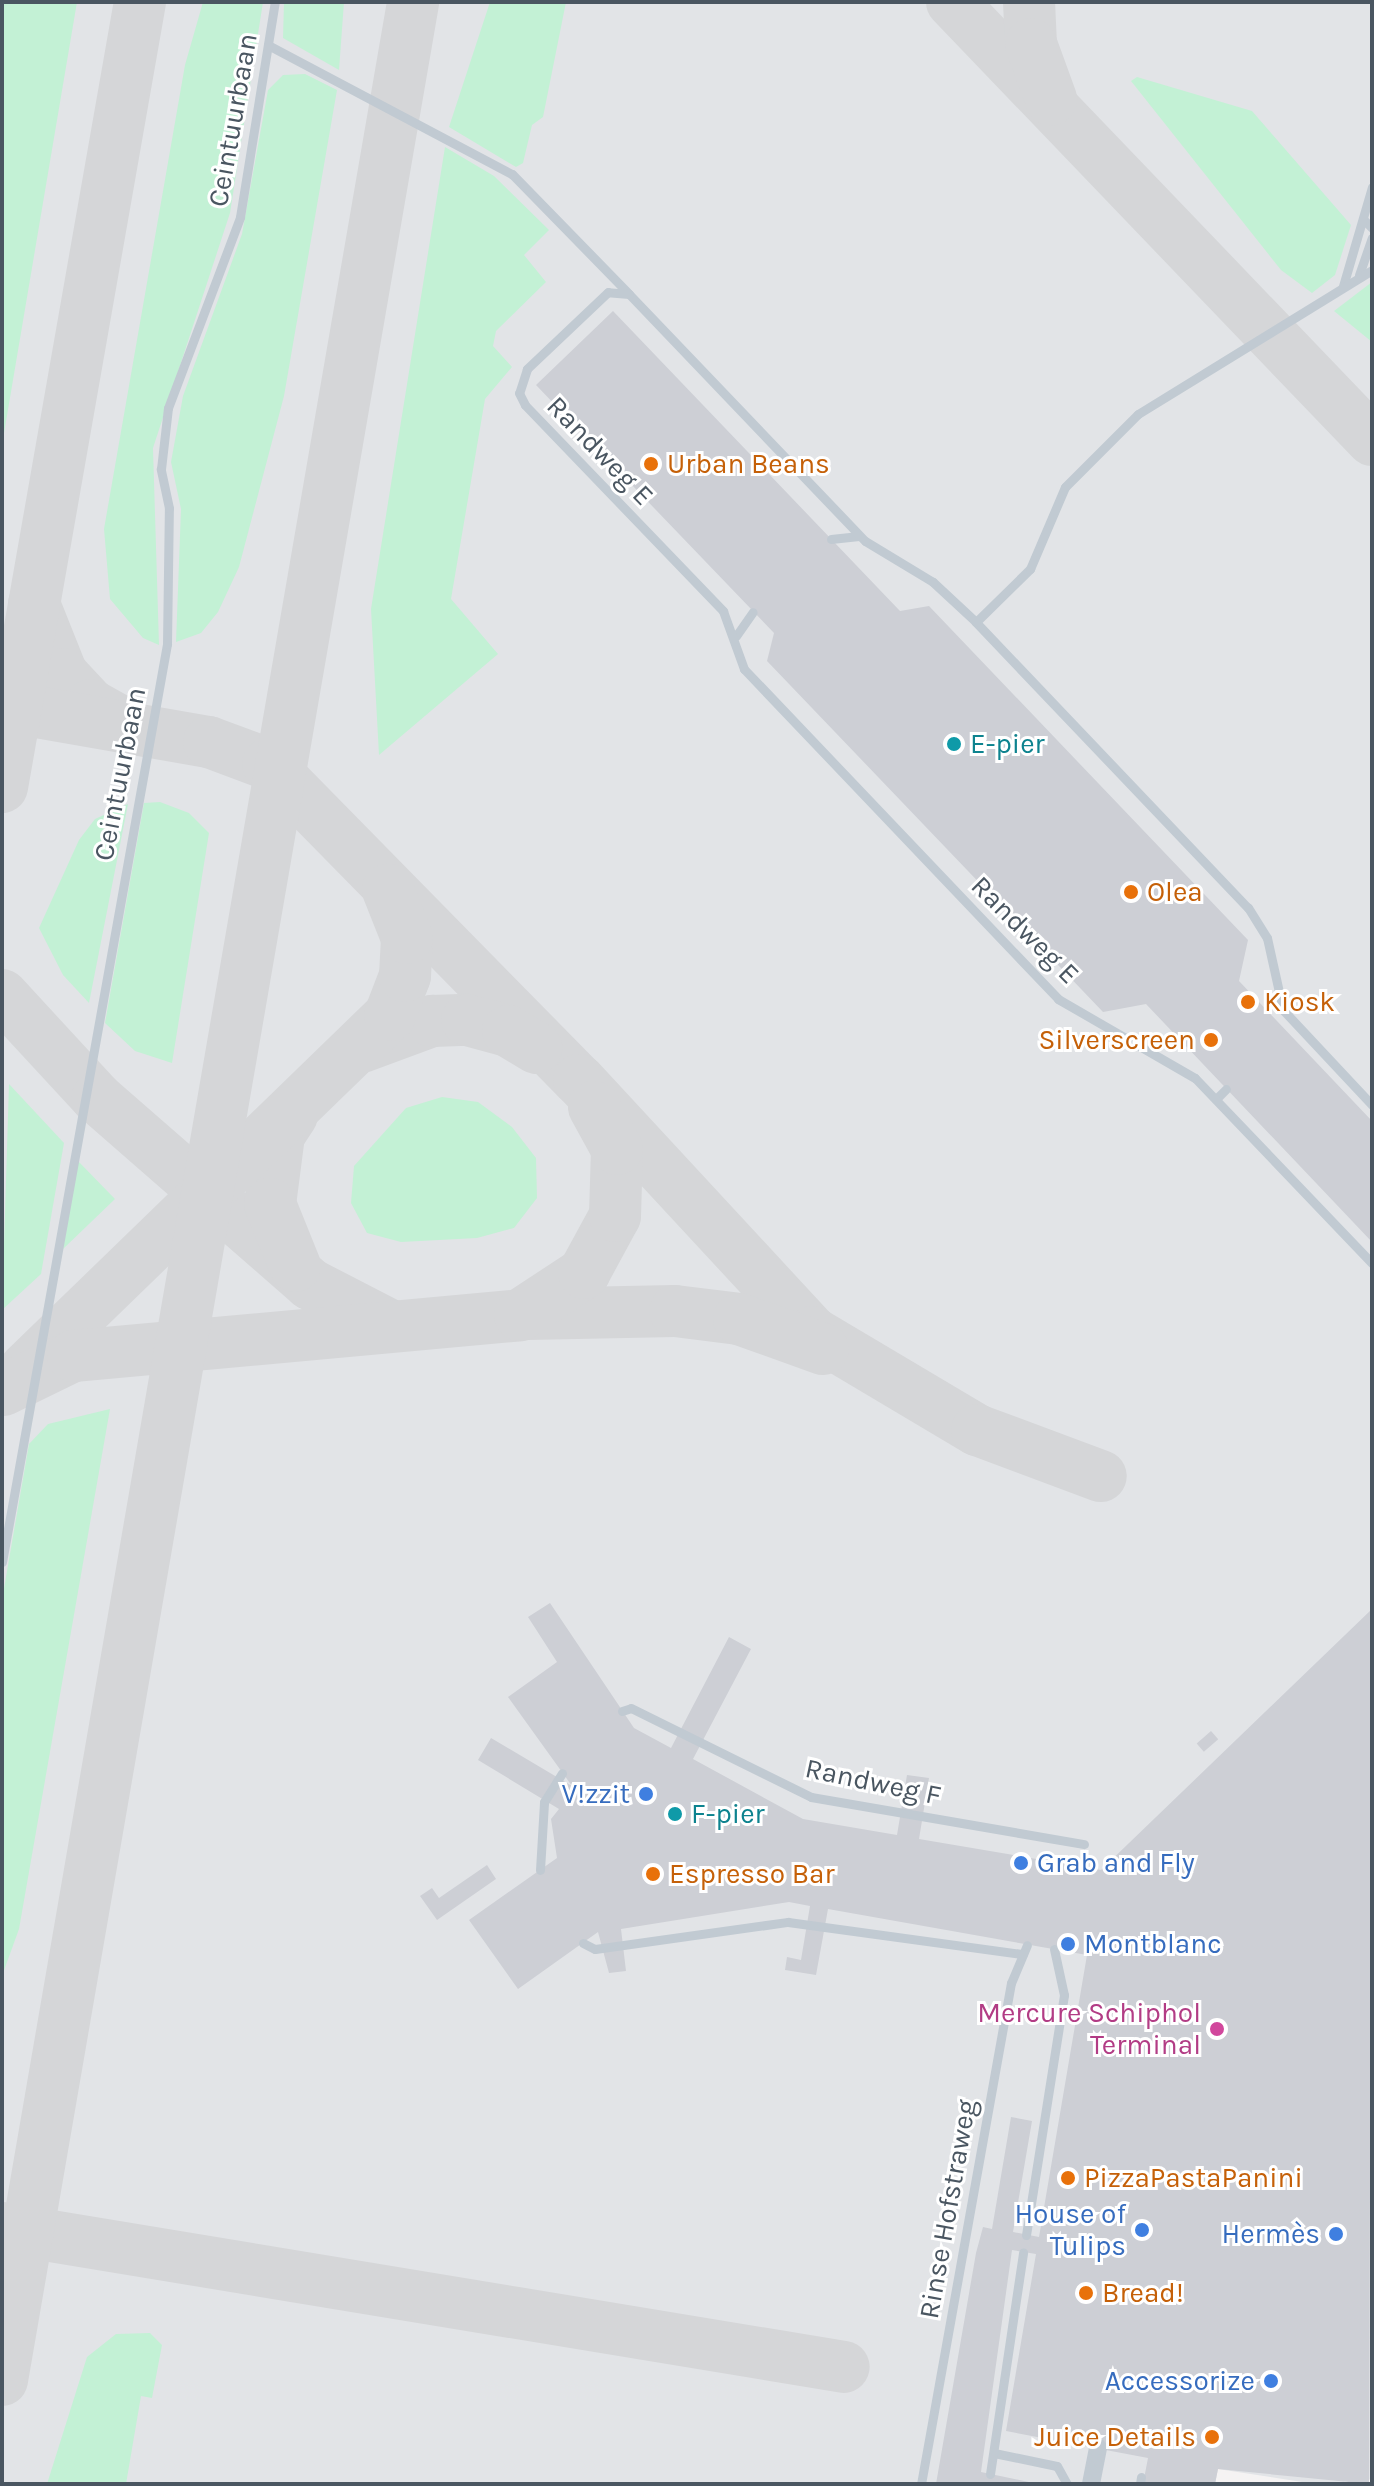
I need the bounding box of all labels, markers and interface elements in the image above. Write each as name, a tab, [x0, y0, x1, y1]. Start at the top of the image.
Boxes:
street label: Ceintuurbaan	[201, 31, 265, 209]
street label: Randweg E	[540, 389, 660, 513]
place label: Urban Beans	[667, 447, 830, 481]
marker: Urban Beans	[642, 455, 660, 473]
street label: Ceintuurbaan	[87, 685, 153, 863]
place label: E-pier	[970, 727, 1045, 761]
marker: E-pier	[945, 735, 963, 753]
street label: Randweg E	[964, 869, 1086, 991]
place label: Olea	[1147, 875, 1203, 909]
marker: Olea	[1122, 883, 1140, 901]
place label: Kiosk	[1264, 985, 1335, 1019]
marker: Kiosk	[1239, 993, 1257, 1011]
place label: Silverscreen	[1038, 1023, 1195, 1057]
marker: Silverscreen	[1202, 1031, 1220, 1049]
street label: Randweg F	[802, 1751, 944, 1813]
place label: V!zz¡t	[562, 1777, 630, 1811]
marker: V!zz¡t	[637, 1785, 655, 1803]
place label: F-pier	[691, 1797, 765, 1831]
marker: F-pier	[666, 1805, 684, 1823]
place label: Grab and Fly	[1037, 1846, 1195, 1880]
marker: Grab and Fly	[1012, 1854, 1030, 1872]
place label: Espresso Bar	[669, 1857, 835, 1891]
marker: Espresso Bar	[644, 1865, 662, 1883]
place label: Montblanc	[1084, 1927, 1222, 1961]
marker: Montblanc	[1059, 1935, 1077, 1953]
place label: Mercure Schiphol Terminal	[977, 1996, 1201, 2062]
marker: Mercure Schiphol Terminal	[1208, 2020, 1226, 2038]
street label: Rinse Hofstraweg	[912, 2097, 984, 2321]
place label: PizzaPastaPanini	[1084, 2161, 1303, 2195]
marker: PizzaPastaPanini	[1059, 2169, 1077, 2187]
place label: House of Tulips	[1014, 2197, 1126, 2263]
place label: Hermès	[1221, 2217, 1320, 2251]
marker: House of Tulips	[1133, 2221, 1151, 2239]
marker: Hermès	[1327, 2225, 1345, 2243]
place label: Bread!	[1102, 2276, 1184, 2310]
marker: Bread!	[1077, 2284, 1095, 2302]
place label: Accessorize	[1105, 2364, 1255, 2398]
marker: Accessorize	[1262, 2372, 1280, 2390]
place label: Juice Details	[1034, 2420, 1196, 2454]
marker: Juice Details	[1203, 2428, 1221, 2446]

